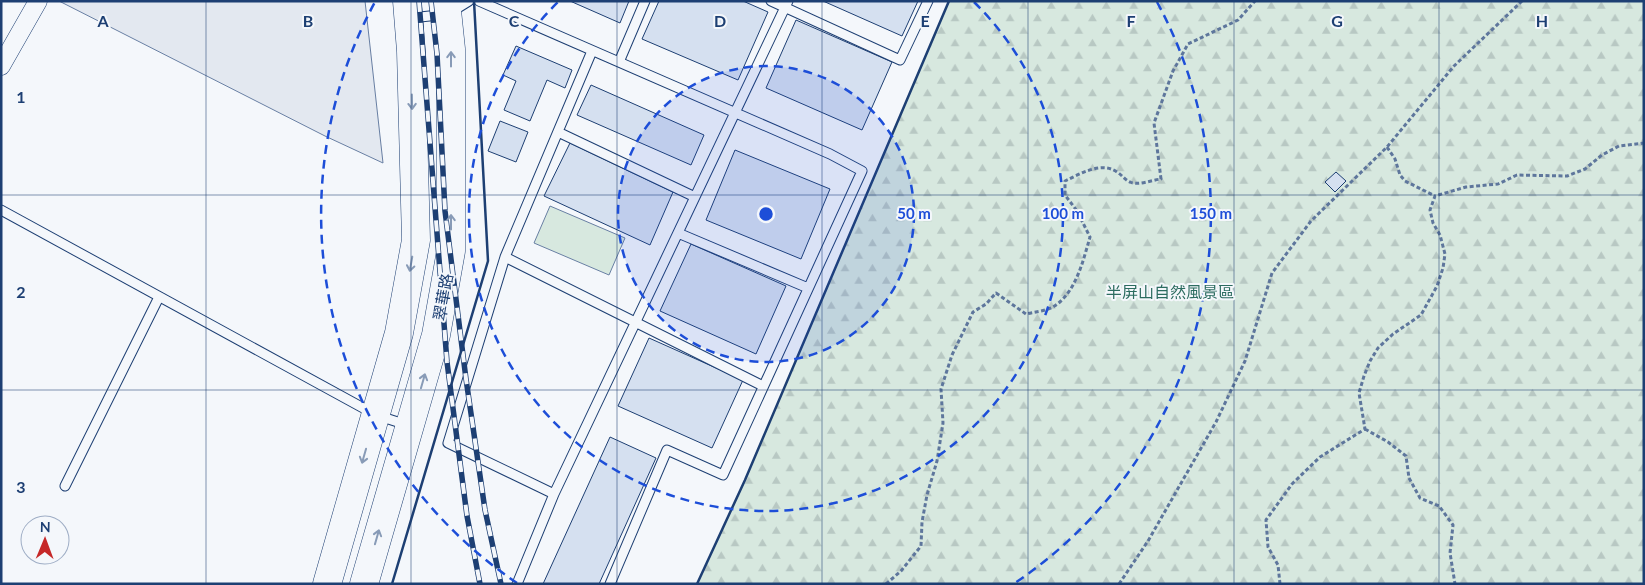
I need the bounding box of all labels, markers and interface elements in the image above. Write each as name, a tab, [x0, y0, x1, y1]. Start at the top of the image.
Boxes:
text: A	[96, 11, 109, 30]
text: B	[303, 11, 313, 30]
text: C	[509, 11, 520, 30]
text: D	[714, 11, 726, 30]
text: E	[920, 11, 930, 30]
text: F	[1126, 11, 1136, 30]
text: G	[1331, 11, 1343, 30]
text: H	[1536, 11, 1548, 30]
one-way arrow	[446, 51, 456, 68]
text: 1	[16, 87, 26, 106]
one-way arrow	[408, 94, 417, 110]
text: 50 m	[897, 204, 931, 222]
text: 100 m	[1042, 204, 1084, 222]
text: 150 m	[1190, 204, 1232, 222]
centre of rings	[757, 205, 775, 223]
one-way arrow	[446, 214, 456, 230]
one-way arrow	[406, 256, 416, 272]
street label: 翠華路	[429, 272, 456, 322]
text: 2	[16, 282, 26, 301]
park label: 半屏山自然風景區	[1106, 282, 1234, 301]
one-way arrow	[418, 373, 428, 389]
one-way arrow	[359, 447, 368, 463]
text: 3	[16, 477, 26, 496]
north arrow	[20, 515, 70, 565]
text: N	[40, 518, 51, 535]
one-way arrow	[373, 529, 383, 545]

